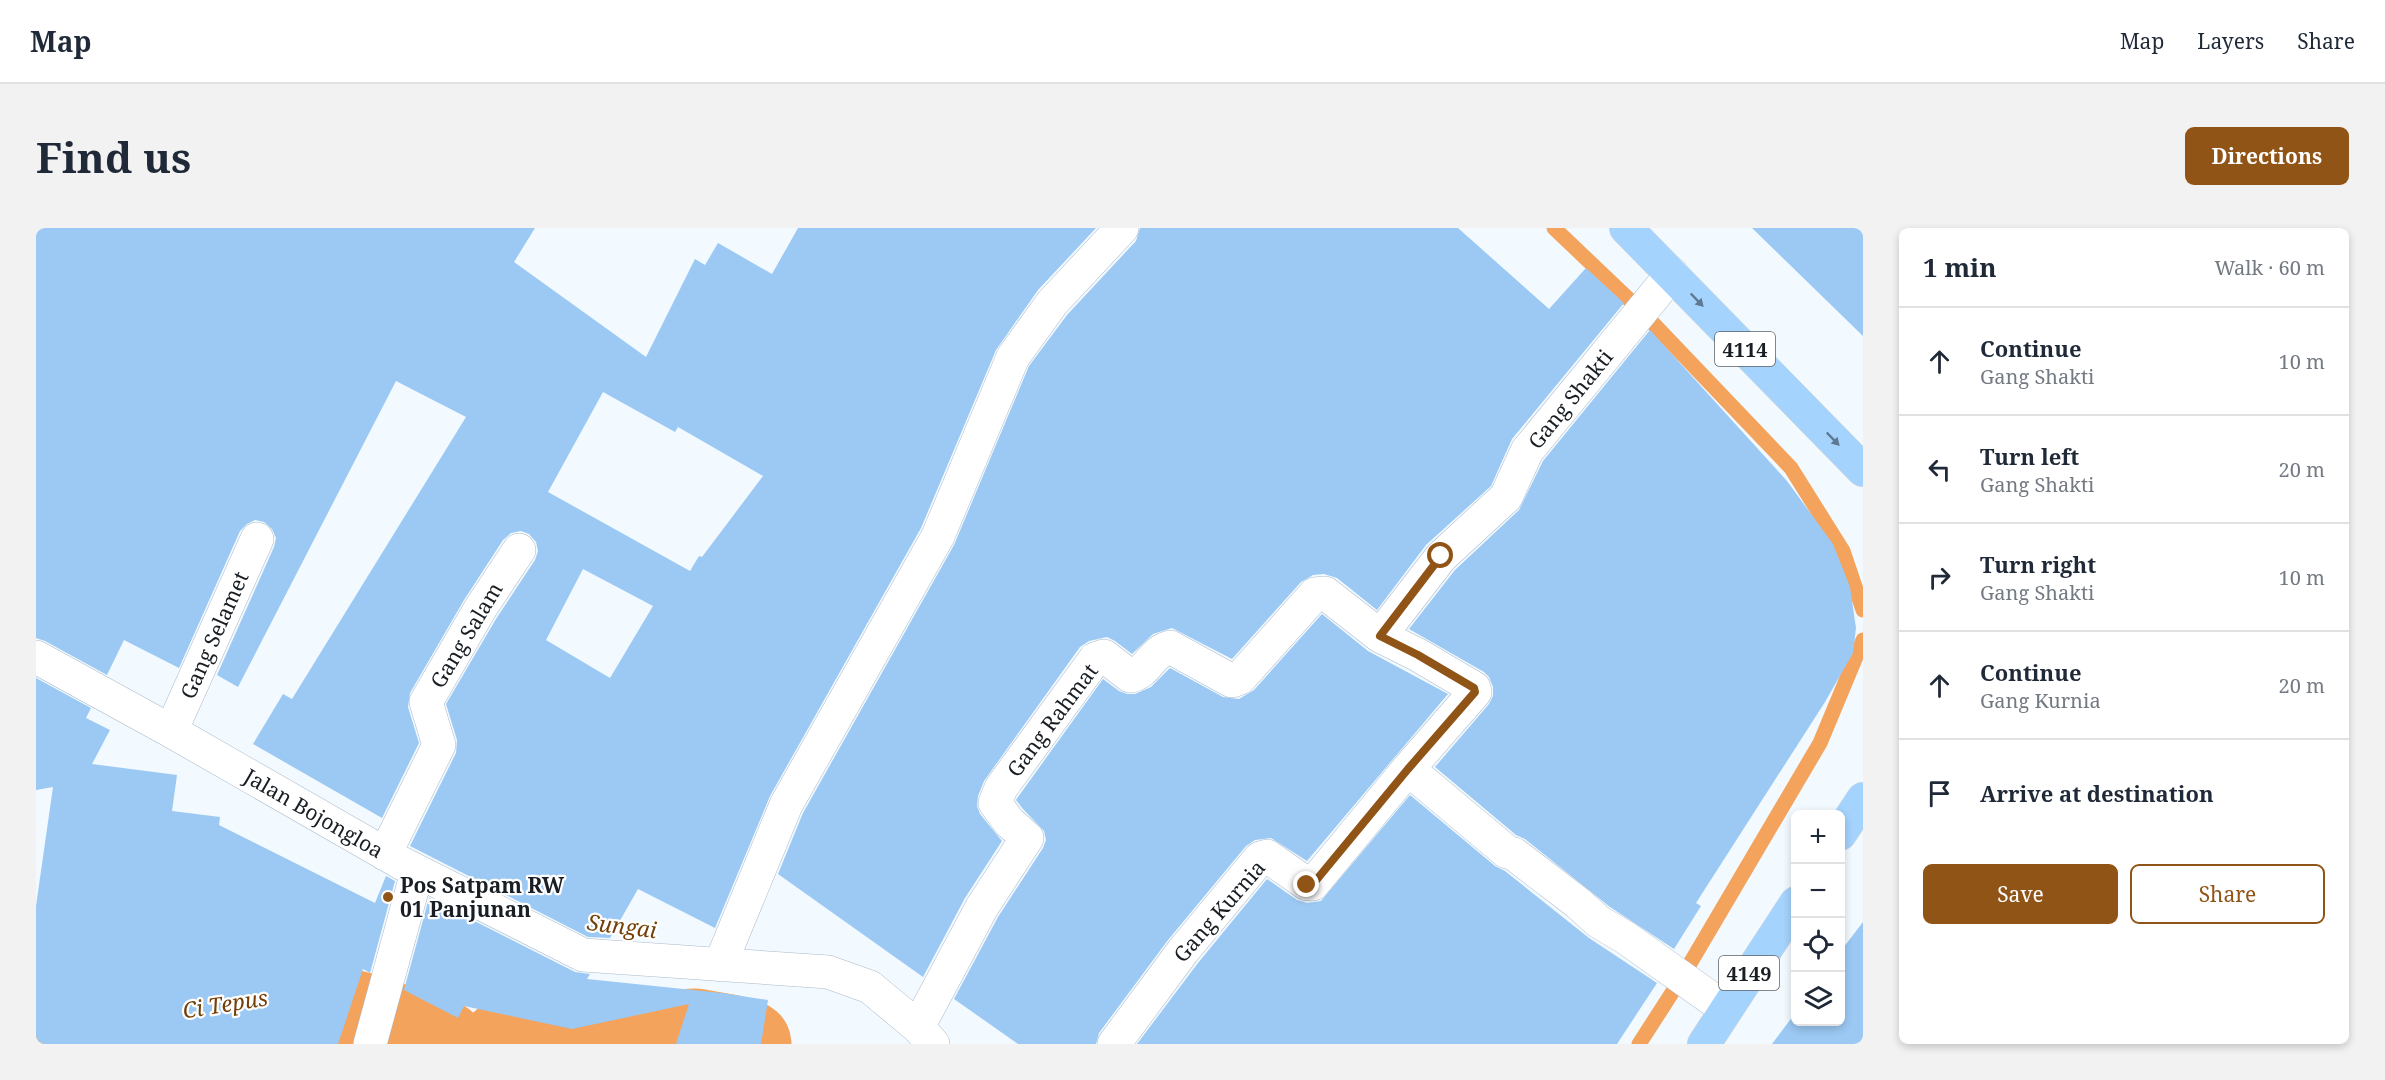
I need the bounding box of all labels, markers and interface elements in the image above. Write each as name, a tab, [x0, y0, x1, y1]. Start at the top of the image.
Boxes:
text: Map	[30, 22, 92, 60]
text: Map	[2120, 27, 2164, 55]
text: Layers	[2197, 27, 2264, 55]
text: Share	[2297, 27, 2355, 55]
button: Directions	[2185, 127, 2349, 185]
text: Find us	[36, 128, 191, 185]
text: 1 min	[1923, 249, 1997, 285]
text: Walk · 60 m	[2214, 254, 2325, 281]
one-way arrow	[1689, 292, 1703, 306]
road number: 4114	[1715, 332, 1775, 366]
text: Continue	[1980, 333, 2082, 363]
street label: Gang Shakti	[1521, 343, 1619, 454]
icon: ahead	[1923, 345, 1956, 378]
text: 10 m	[2279, 348, 2325, 375]
text: Gang Shakti	[1980, 363, 2094, 390]
one-way arrow	[1826, 432, 1840, 447]
text: Turn left	[1980, 441, 2079, 471]
icon: left	[1923, 453, 1956, 486]
text: 20 m	[2279, 456, 2325, 483]
text: Gang Shakti	[1980, 471, 2094, 498]
route start	[1427, 542, 1453, 568]
text: Turn right	[1980, 549, 2096, 579]
icon: right	[1923, 561, 1956, 594]
text: 10 m	[2279, 564, 2325, 591]
street label: Gang Selamet	[173, 567, 255, 703]
street label: Gang Salam	[423, 577, 509, 693]
text: Gang Shakti	[1980, 579, 2094, 606]
text: Continue	[1980, 657, 2082, 687]
street label: Gang Rahmat	[1000, 658, 1104, 782]
icon: ahead	[1923, 669, 1956, 702]
text: 20 m	[2279, 672, 2325, 699]
text: Gang Kurnia	[1980, 687, 2101, 714]
street label: Jalan Bojongloa	[238, 761, 389, 864]
icon: arrive	[1923, 777, 1956, 810]
text: Arrive at destination	[1980, 778, 2214, 808]
map controls	[1791, 810, 1845, 1026]
button: +	[1791, 810, 1845, 864]
street label: Gang Kurnia	[1167, 854, 1271, 968]
button: −	[1791, 864, 1845, 918]
button: Save	[1923, 864, 2118, 924]
button: Share	[2130, 864, 2325, 924]
place label: Pos Satpam RW 01 Panjunan	[400, 871, 565, 923]
route end	[1293, 871, 1319, 897]
marker: Pos Satpam RW 01 Panjunan	[381, 890, 395, 904]
water label: Sungai	[585, 906, 659, 944]
button: locate	[1791, 918, 1845, 972]
road number: 4149	[1719, 956, 1779, 990]
button: layers	[1791, 972, 1845, 1026]
water label: Ci Tepus	[180, 981, 270, 1025]

